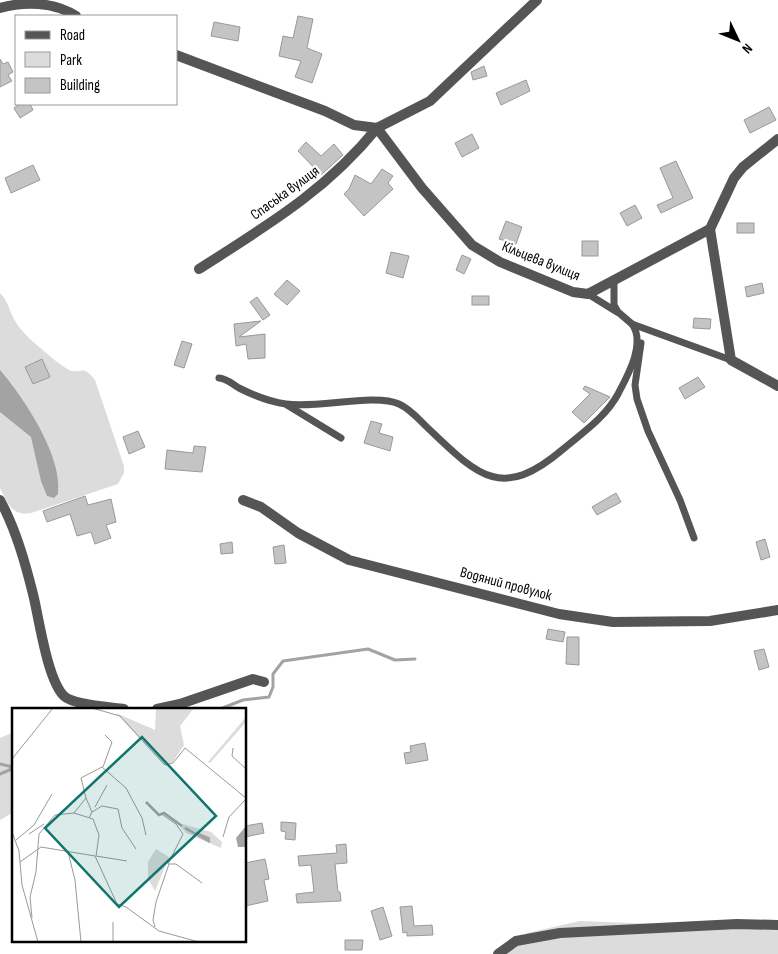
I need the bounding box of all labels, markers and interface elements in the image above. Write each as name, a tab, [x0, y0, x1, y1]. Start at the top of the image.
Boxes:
legend	[15, 15, 178, 105]
north arrow	[713, 15, 763, 65]
text: Road	[60, 26, 85, 45]
text: N	[738, 40, 756, 57]
text: Park	[60, 51, 82, 70]
text: Building	[60, 76, 100, 95]
street label: Спаська вулиця	[247, 162, 323, 224]
street label: Кільцева вулиця	[499, 237, 583, 285]
street label: Водяний провулок	[458, 563, 554, 605]
inset map	[12, 708, 246, 942]

